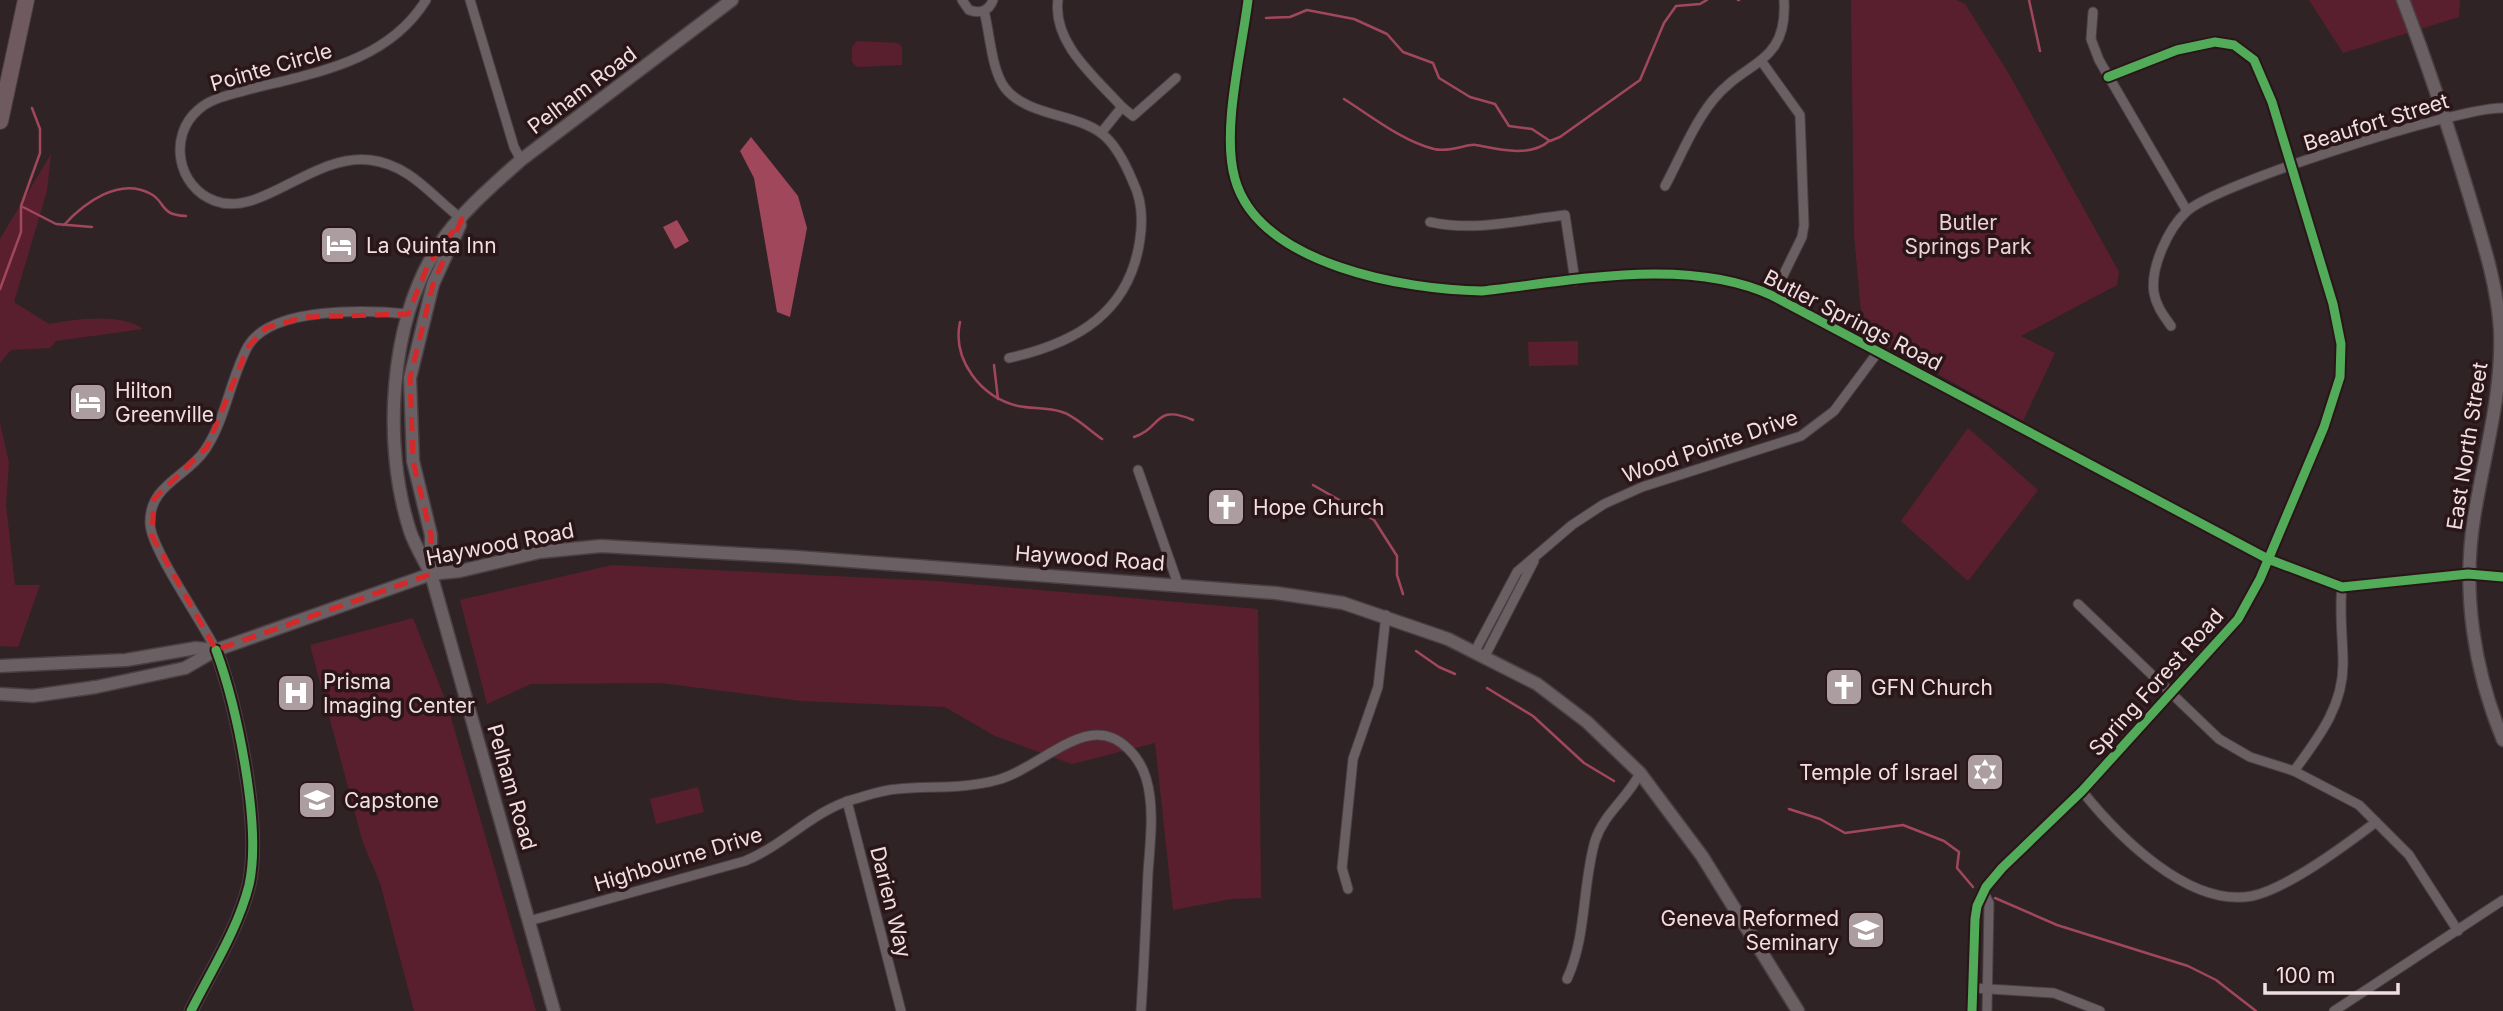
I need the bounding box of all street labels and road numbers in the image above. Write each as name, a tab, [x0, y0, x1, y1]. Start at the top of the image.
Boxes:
street label: Pointe Circle	[207, 38, 335, 96]
street label: Pelham Road	[523, 41, 641, 139]
street label: Beaufort Street	[2300, 88, 2452, 156]
street label: Butler Springs Road	[1760, 264, 1946, 376]
street label: East North Street	[2441, 360, 2493, 532]
street label: Wood Pointe Drive	[1619, 404, 1801, 488]
street label: Haywood Road	[424, 517, 576, 571]
street label: Haywood Road	[1014, 540, 1166, 576]
street label: Spring Forest Road	[2083, 603, 2229, 761]
street label: Pelham Road	[482, 721, 542, 853]
street label: Highbourne Drive	[591, 821, 765, 897]
street label: Darien Way	[865, 844, 917, 960]

